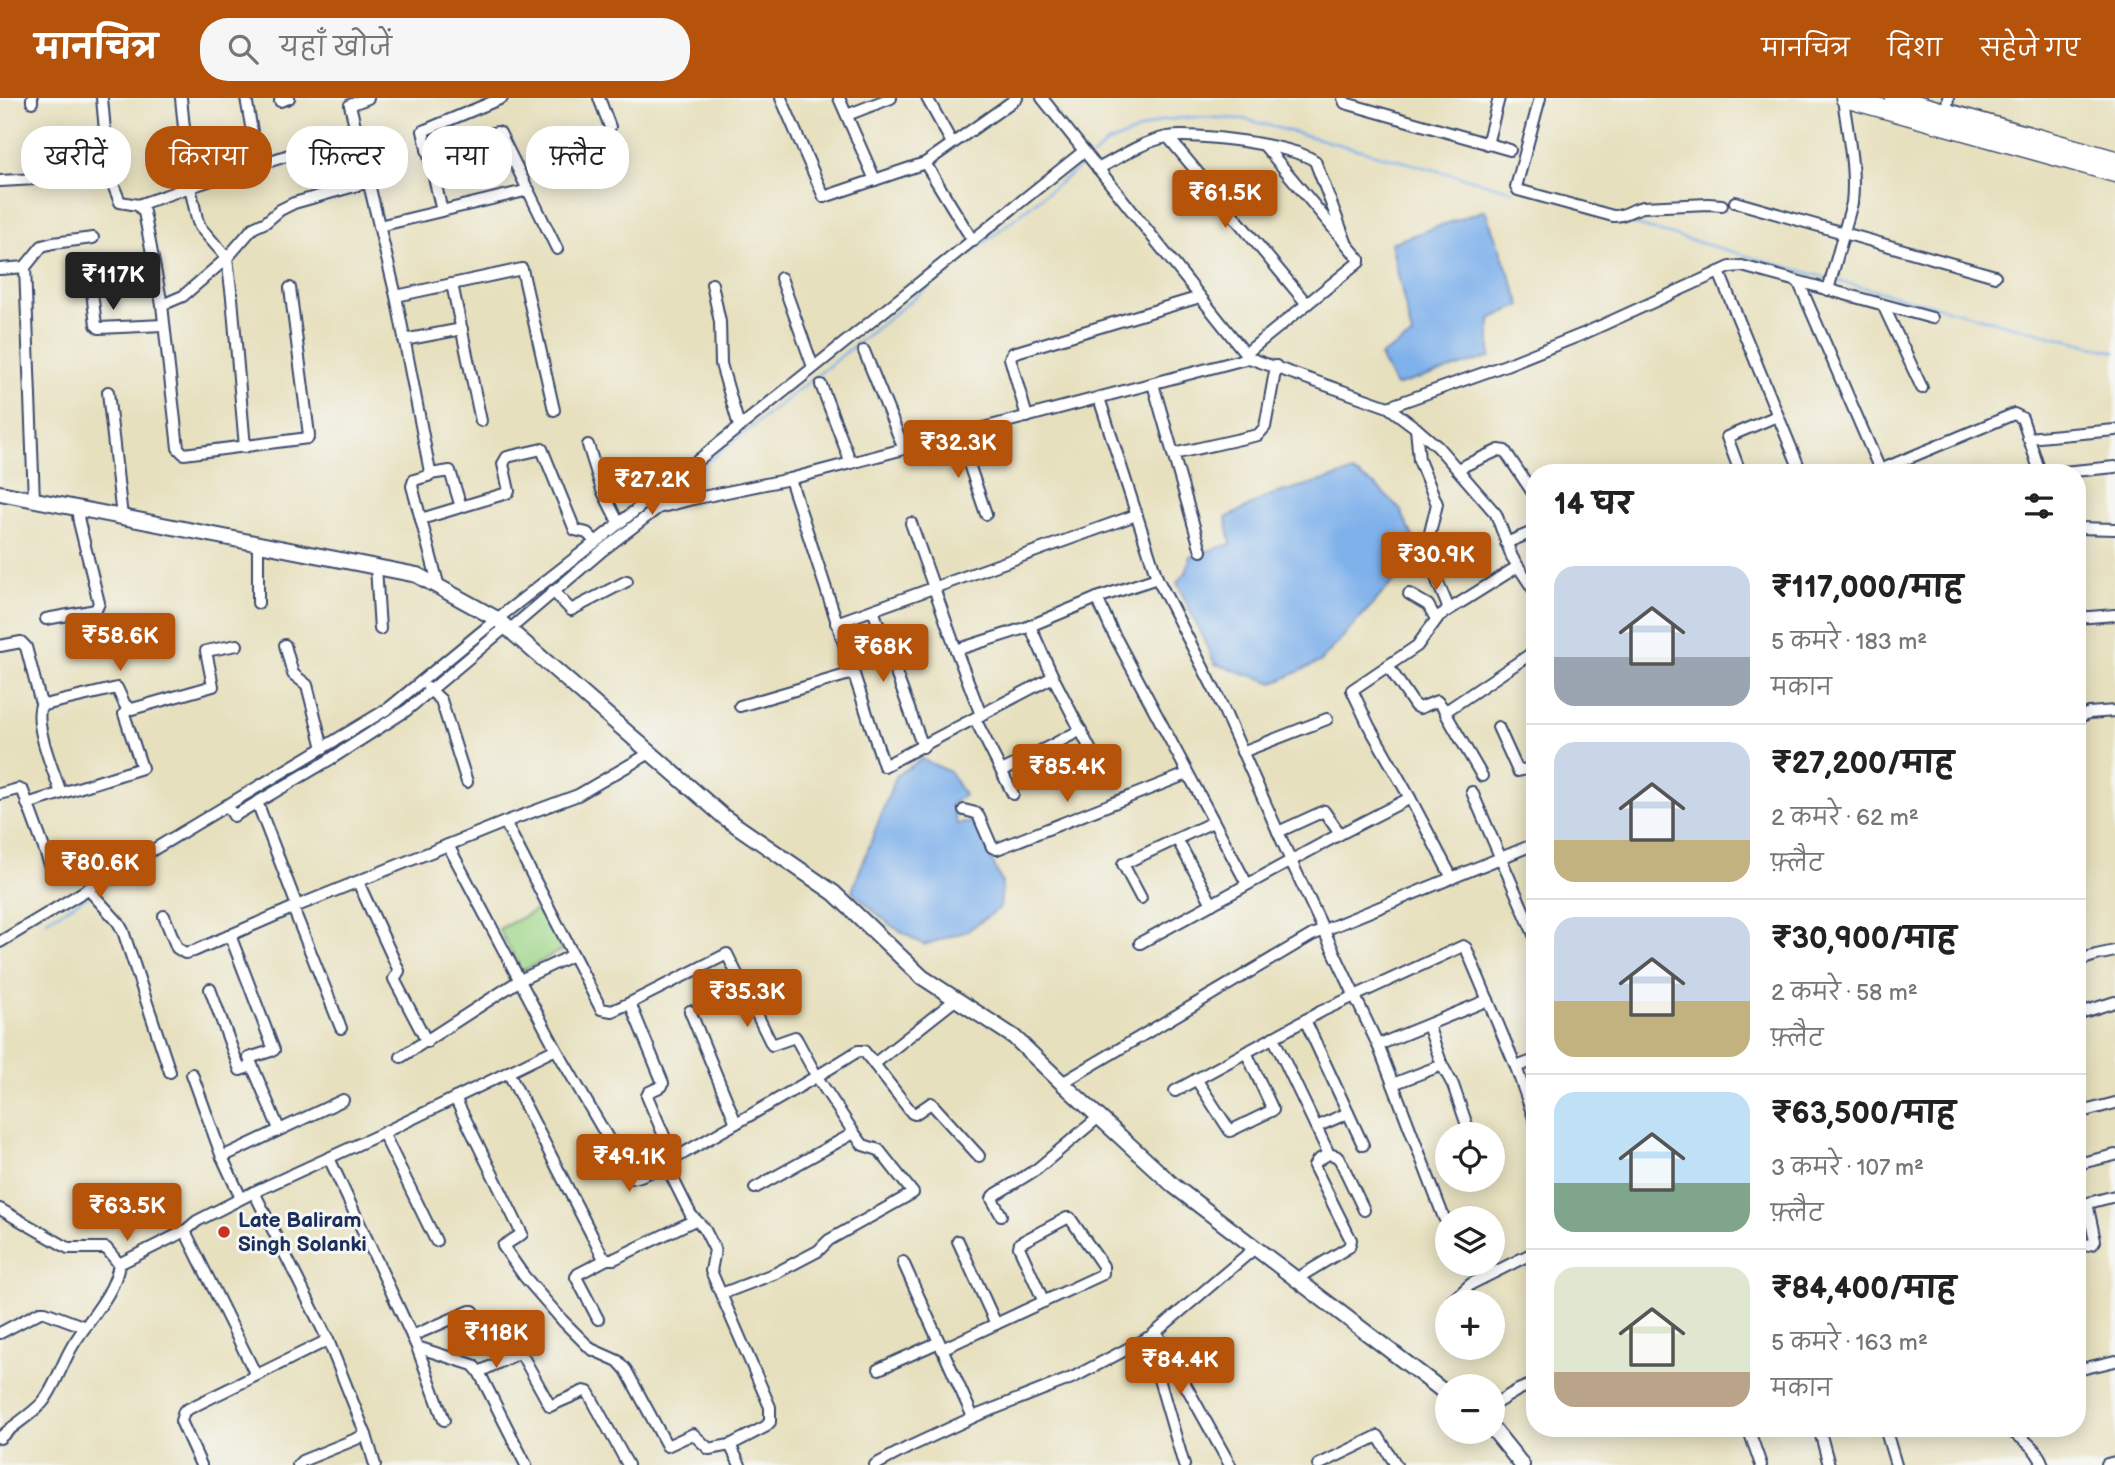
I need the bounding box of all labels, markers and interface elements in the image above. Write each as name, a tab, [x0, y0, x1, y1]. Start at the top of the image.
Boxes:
search box	[200, 18, 690, 81]
text: मानचित्र	[35, 28, 158, 68]
icon: search	[224, 30, 262, 68]
text: यहाँ खोजें	[280, 33, 392, 64]
text: मानचित्र	[1762, 34, 1850, 63]
text: दिशा	[1888, 34, 1942, 63]
text: सहेजे गए	[1980, 34, 2080, 63]
chip: खरीदें	[21, 126, 131, 189]
chip: किराया	[145, 126, 272, 189]
chip: फ़िल्टर	[286, 126, 408, 189]
chip: नया	[422, 126, 512, 189]
chip: फ़्लैट	[526, 126, 629, 189]
pin: ₹61.5K	[1168, 170, 1282, 230]
text: ₹61.5K	[1188, 179, 1262, 207]
pin: ₹117K	[64, 252, 162, 312]
text: ₹117K	[81, 261, 145, 289]
pin: ₹32.3K	[901, 420, 1015, 480]
text: ₹32.3K	[919, 429, 997, 457]
pin: ₹27.2K	[595, 458, 709, 517]
text: ₹27.2K	[614, 466, 690, 494]
text: 14 घर	[1554, 487, 1632, 523]
icon: filters	[2020, 487, 2058, 525]
pin: ₹30.9K	[1379, 532, 1493, 592]
text: ₹30.9K	[1397, 541, 1475, 569]
text: ₹117,000/माह	[1771, 570, 1963, 606]
icon: home	[1610, 594, 1694, 678]
pin: ₹58.6K	[63, 614, 177, 673]
text: ₹58.6K	[81, 622, 159, 650]
pin: ₹68K	[842, 624, 924, 684]
text: 5 कमरे · 183 m²	[1771, 628, 1927, 656]
text: ₹68K	[853, 633, 913, 661]
text: मकान	[1771, 674, 1832, 702]
pin: ₹85.4K	[1010, 744, 1124, 804]
text: ₹27,200/माह	[1771, 746, 1954, 782]
text: ₹85.4K	[1028, 753, 1106, 781]
icon: home	[1610, 770, 1694, 854]
text: 2 कमरे · 62 m²	[1771, 804, 1919, 832]
pin: ₹80.6K	[43, 840, 157, 900]
text: ₹80.6K	[61, 849, 139, 877]
text: फ़्लैट	[1771, 850, 1823, 878]
text: ₹30,900/माह	[1771, 921, 1957, 957]
icon: home	[1610, 945, 1694, 1029]
pin: ₹35.3K	[690, 970, 804, 1029]
text: ₹35.3K	[709, 978, 785, 1006]
text: 2 कमरे · 58 m²	[1771, 979, 1918, 1007]
text: फ़्लैट	[1771, 1025, 1823, 1053]
text: ₹63,500/माह	[1771, 1096, 1956, 1132]
icon: home	[1610, 1120, 1694, 1204]
map controls	[1435, 1122, 1505, 1444]
button: locate	[1435, 1122, 1505, 1192]
pin: ₹49.1K	[572, 1134, 686, 1194]
text: ₹49.1K	[592, 1143, 666, 1171]
text: 3 कमरे · 107 m²	[1771, 1154, 1924, 1182]
pin: ₹63.5K	[70, 1184, 184, 1243]
text: ₹63.5K	[88, 1192, 166, 1220]
text: फ़्लैट	[1771, 1200, 1823, 1228]
button: layers	[1435, 1206, 1505, 1276]
place label: Late Baliram Singh Solanki	[238, 1208, 367, 1257]
marker: Late Baliram Singh Solanki	[216, 1224, 232, 1240]
text: ₹84,400/माह	[1771, 1271, 1956, 1307]
button: +	[1435, 1290, 1505, 1360]
icon: home	[1610, 1295, 1694, 1379]
pin: ₹118K	[447, 1310, 545, 1370]
text: ₹118K	[464, 1319, 528, 1347]
text: 5 कमरे · 163 m²	[1771, 1329, 1928, 1357]
pin: ₹84.4K	[1123, 1338, 1237, 1397]
text: ₹84.4K	[1141, 1346, 1219, 1374]
button: −	[1435, 1374, 1505, 1444]
text: मकान	[1771, 1375, 1832, 1403]

